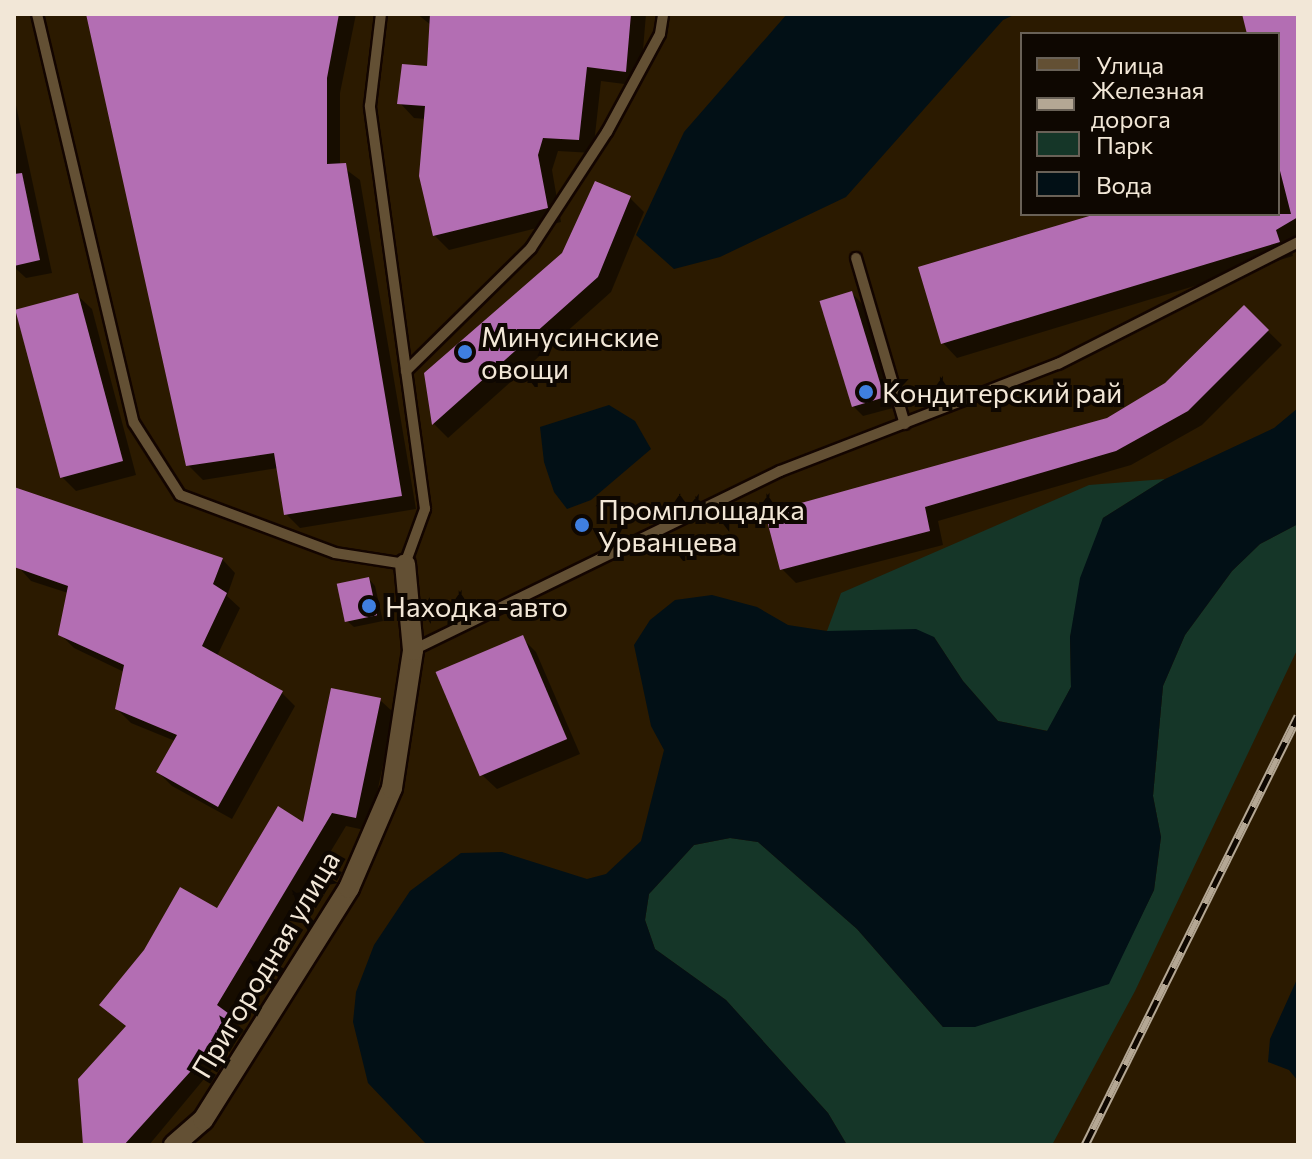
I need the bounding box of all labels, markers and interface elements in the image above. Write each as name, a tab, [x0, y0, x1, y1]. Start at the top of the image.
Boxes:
legend	[1020, 32, 1280, 216]
text: Улица	[1096, 50, 1164, 79]
text: Железная дорога	[1091, 75, 1204, 133]
text: Парк	[1096, 130, 1153, 159]
text: Вода	[1096, 170, 1152, 199]
place label: Минусинские овощи	[481, 319, 659, 385]
marker: Минусинские овощи	[456, 343, 474, 361]
place label: Кондитерский рай	[882, 375, 1122, 409]
marker: Кондитерский рай	[857, 383, 875, 401]
place label: Промплощадка Урванцева	[598, 492, 805, 558]
marker: Промплощадка Урванцева	[573, 516, 591, 534]
place label: Находка-авто	[385, 589, 568, 623]
marker: Находка-авто	[360, 597, 378, 615]
street label: Пригородная улица	[184, 845, 346, 1083]

